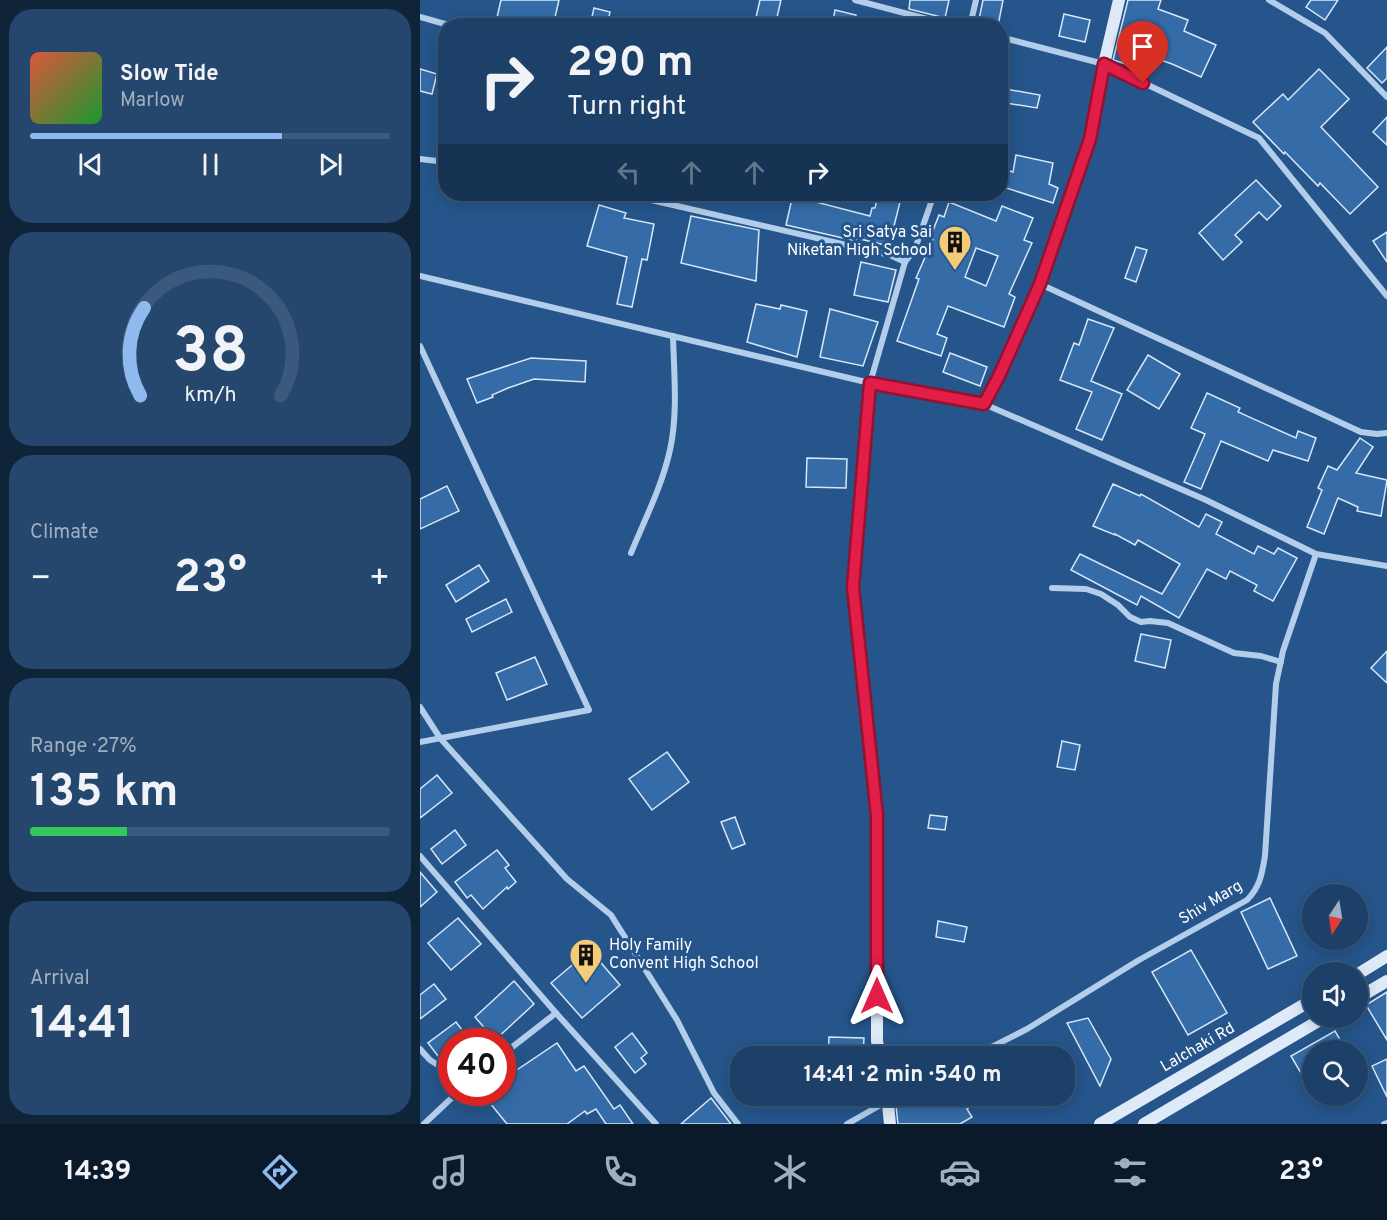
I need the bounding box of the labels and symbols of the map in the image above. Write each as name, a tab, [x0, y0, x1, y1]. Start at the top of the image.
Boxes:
pin	[1117, 21, 1168, 83]
place label: Sri Satya Sai Niketan High School	[787, 223, 932, 261]
building icon: Sri Satya Sai Niketan High School	[937, 224, 973, 271]
street label: Shiv Marg	[1176, 876, 1246, 930]
north arrow	[1302, 884, 1368, 950]
place label: Holy Family Convent High School	[609, 936, 759, 974]
building icon: Holy Family Convent High School	[568, 937, 604, 984]
position arrow	[845, 964, 909, 1028]
street label: Lalchaki Rd	[1157, 1019, 1239, 1077]
speed limit sign: 40	[438, 1028, 516, 1106]

